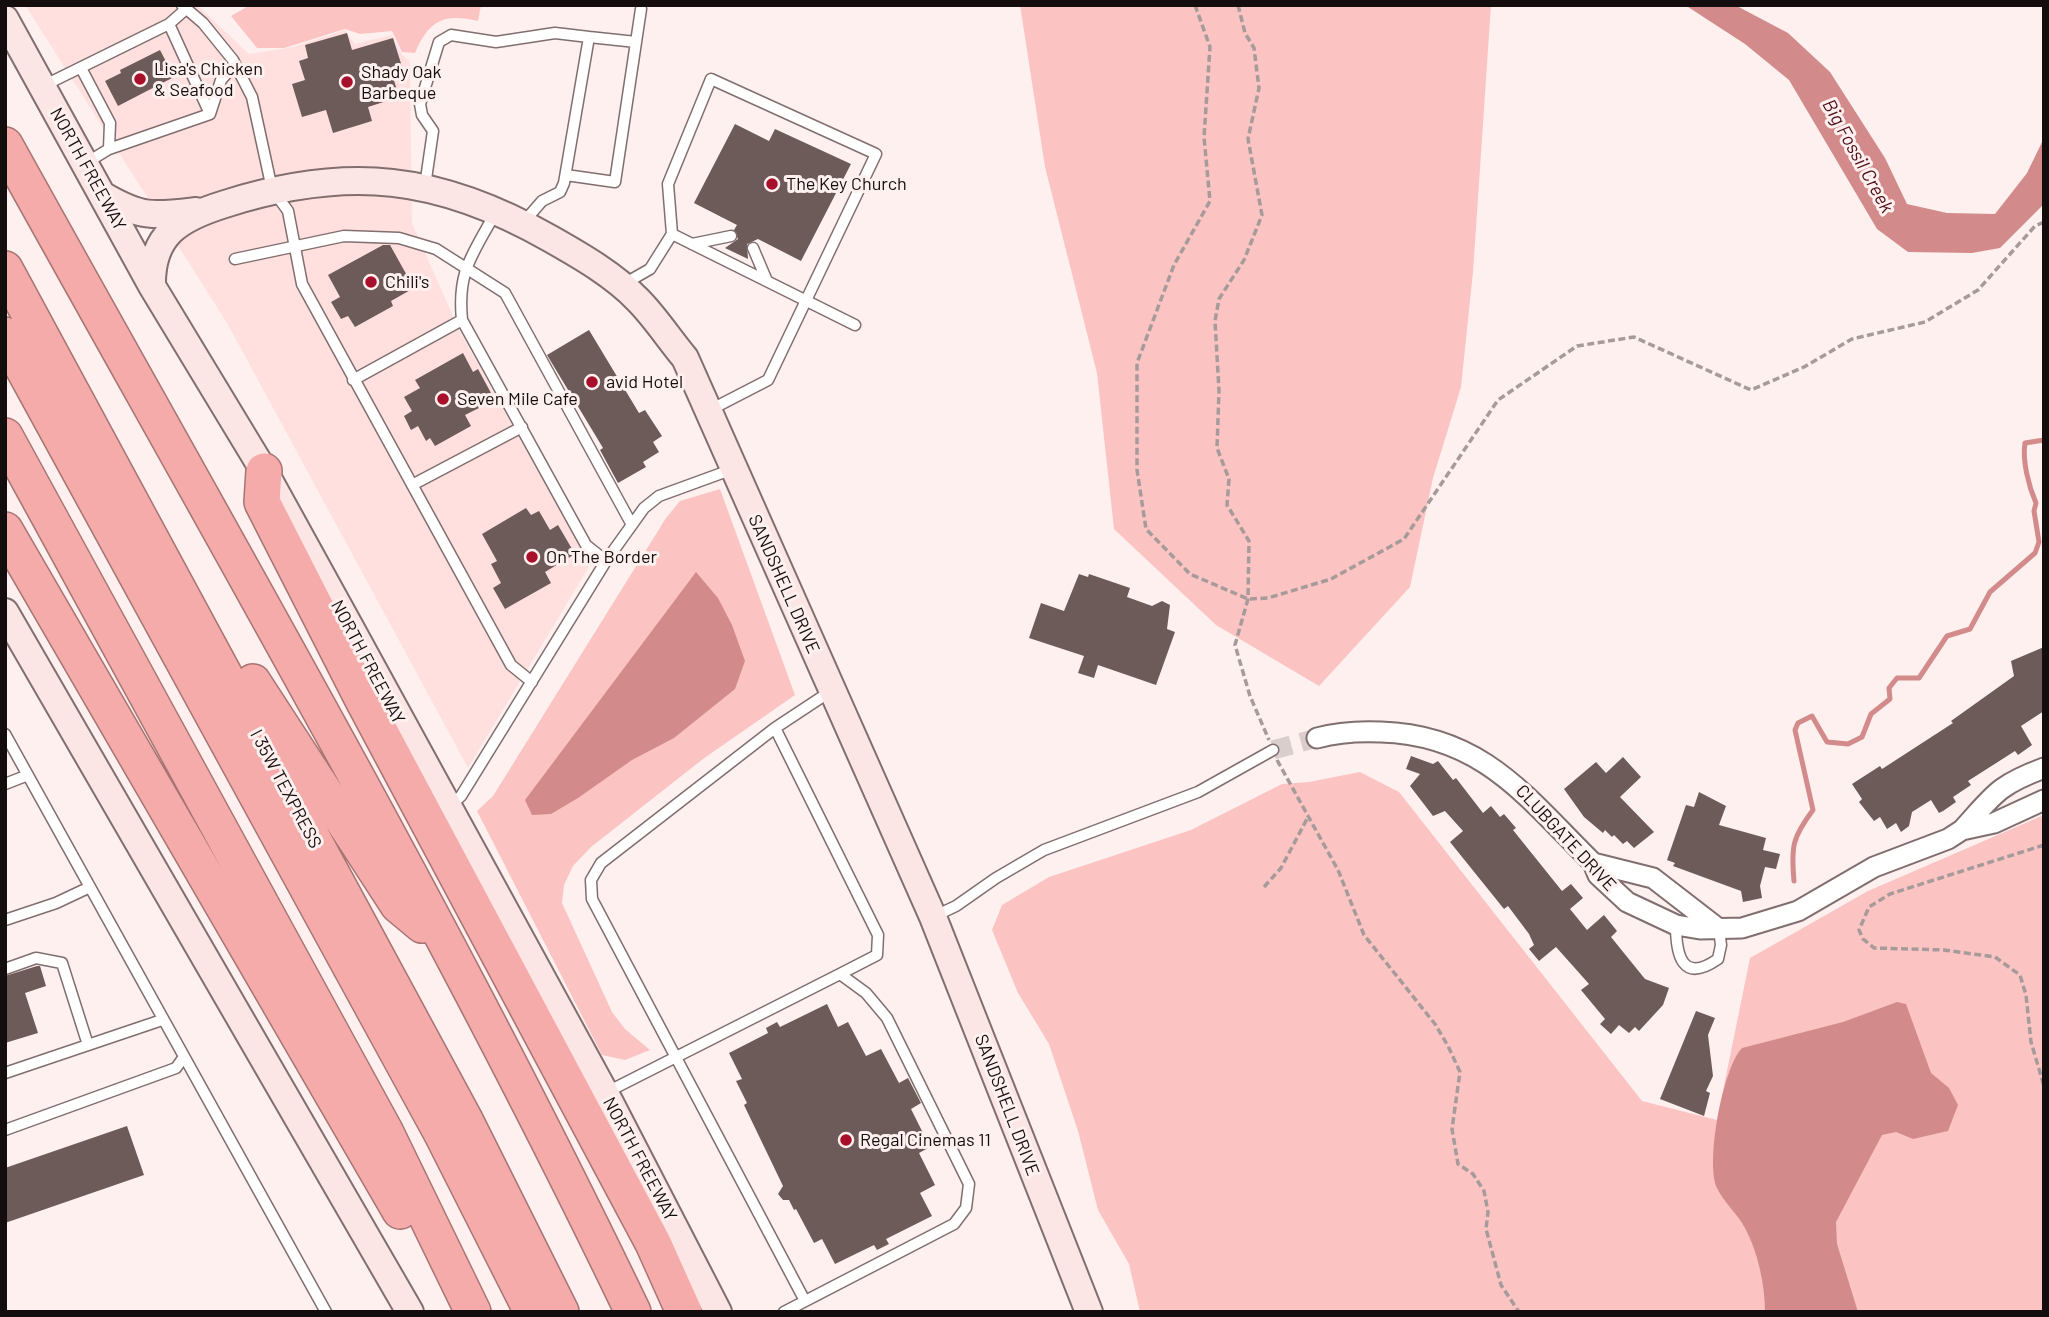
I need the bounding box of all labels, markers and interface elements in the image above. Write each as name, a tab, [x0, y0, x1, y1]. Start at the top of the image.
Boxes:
place label: Lisa's Chicken & Seafood	[154, 58, 263, 100]
place label: Shady Oak Barbeque	[361, 61, 441, 104]
marker: Lisa's Chicken & Seafood	[132, 71, 148, 87]
marker: Shady Oak Barbeque	[339, 74, 355, 90]
water label: Big Fossil Creek	[1817, 95, 1899, 217]
street label: NORTH FREEWAY	[45, 104, 131, 234]
place label: The Key Church	[786, 173, 907, 195]
marker: The Key Church	[764, 176, 780, 192]
place label: Chili's	[385, 271, 429, 293]
marker: Chili's	[363, 274, 379, 290]
place label: avid Hotel	[606, 371, 683, 393]
marker: avid Hotel	[584, 374, 600, 390]
place label: Seven Mile Cafe	[457, 388, 578, 410]
marker: Seven Mile Cafe	[435, 391, 451, 407]
street label: SANDSHELL DRIVE	[744, 511, 824, 657]
place label: On The Border	[546, 546, 657, 568]
marker: On The Border	[524, 549, 540, 565]
street label: NORTH FREEWAY	[326, 596, 410, 728]
street label: I 35W TEXPRESS	[246, 726, 326, 852]
street label: CLUBGATE DRIVE	[1511, 780, 1621, 896]
street label: SANDSHELL DRIVE	[970, 1031, 1044, 1179]
street label: NORTH FREEWAY	[598, 1093, 682, 1225]
place label: Regal Cinemas 11	[860, 1129, 991, 1151]
marker: Regal Cinemas 11	[838, 1132, 854, 1148]

